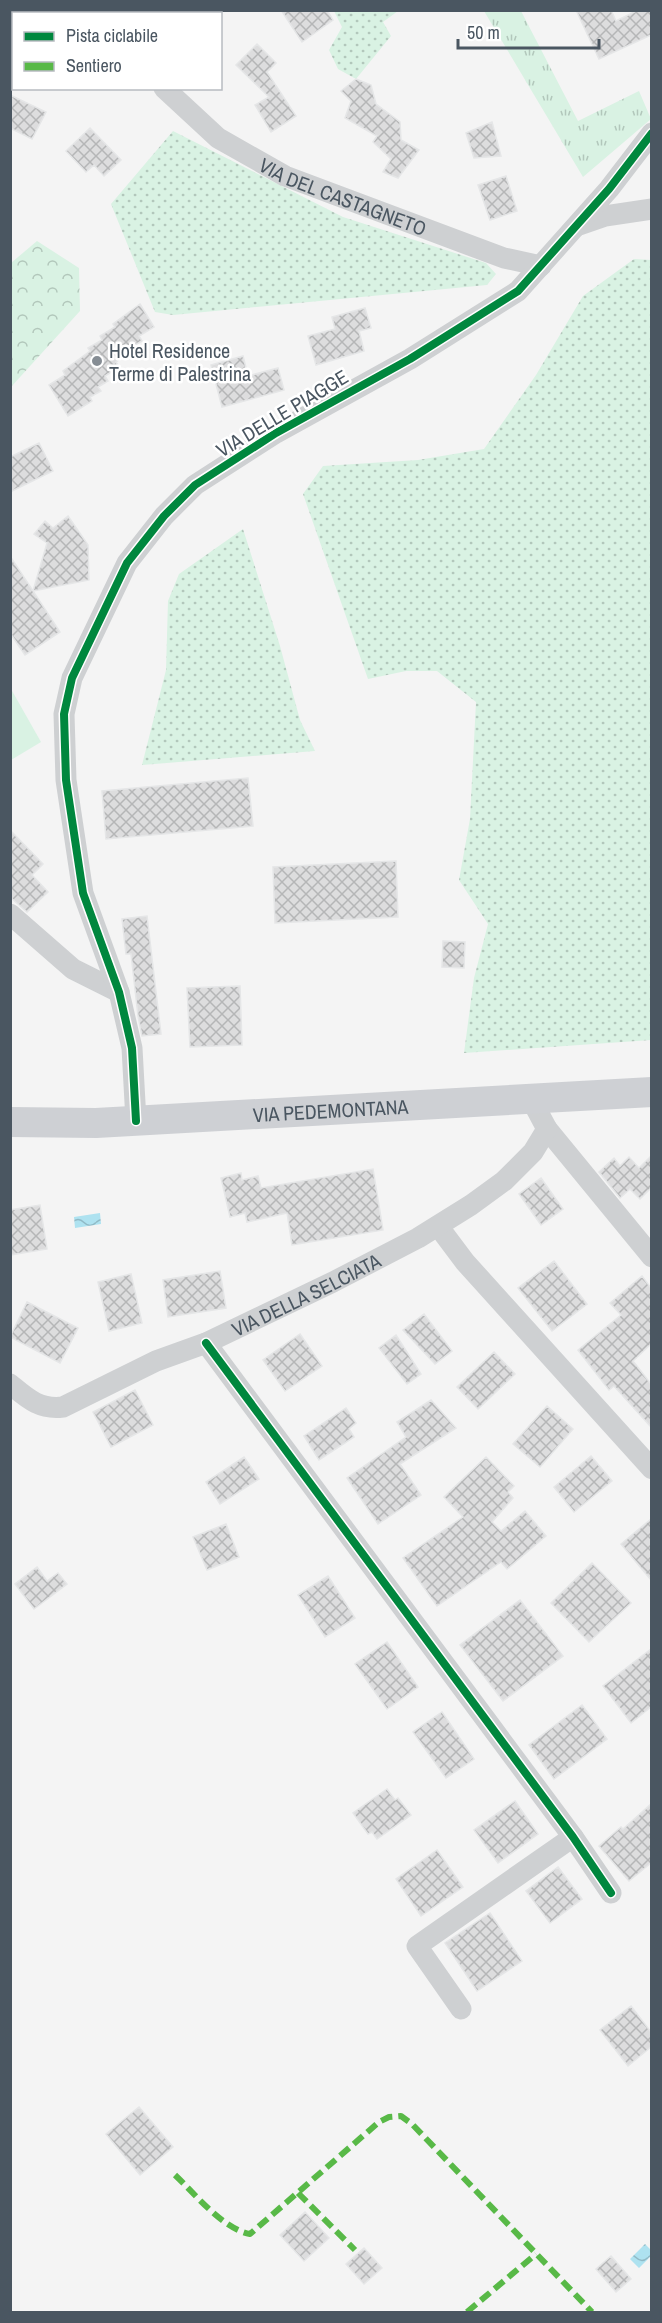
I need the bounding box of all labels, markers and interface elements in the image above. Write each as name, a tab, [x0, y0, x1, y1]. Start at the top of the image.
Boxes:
legend	[12, 12, 222, 90]
scale bar	[458, 12, 599, 50]
text: 50 m	[467, 20, 500, 45]
text: Pista ciclabile	[66, 23, 158, 48]
text: Sentiero	[66, 53, 122, 78]
street label: VIA DEL CASTAGNETO	[254, 151, 430, 241]
place label: Hotel Residence Terme di Palestrina	[109, 337, 251, 387]
marker: Hotel Residence Terme di Palestrina	[90, 354, 104, 368]
street label: VIA DELLE PIAGGE	[211, 363, 353, 463]
street label: VIA PEDEMONTANA	[252, 1092, 409, 1128]
street label: VIA DELLA SELCIATA	[227, 1246, 385, 1342]

